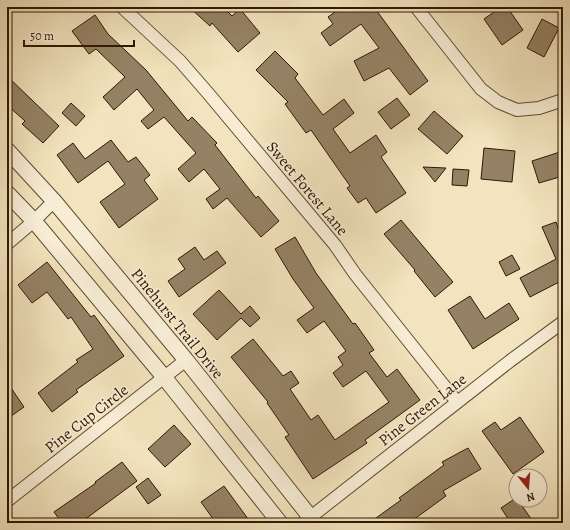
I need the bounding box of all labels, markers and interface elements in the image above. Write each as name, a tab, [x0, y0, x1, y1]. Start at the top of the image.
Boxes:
scale bar	[24, 22, 134, 48]
text: 50 m	[30, 28, 54, 44]
street label: Sweet Forest Lane	[261, 137, 353, 241]
street label: Pinehurst Trail Drive	[126, 264, 229, 384]
street label: Pine Green Lane	[374, 368, 471, 451]
street label: Pine Cup Circle	[40, 379, 133, 458]
north arrow	[508, 468, 548, 508]
text: N	[525, 489, 537, 505]

